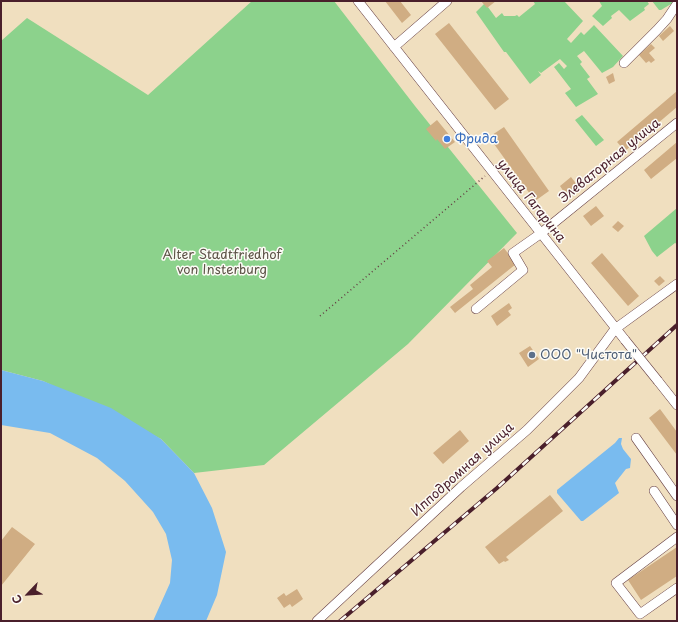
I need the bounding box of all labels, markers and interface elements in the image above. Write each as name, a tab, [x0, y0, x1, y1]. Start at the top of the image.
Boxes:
street label: Элеваторная улица	[556, 115, 664, 207]
place label: Фрида	[455, 131, 498, 147]
marker: Фрида	[442, 134, 452, 144]
street label: улица Гагарина	[494, 156, 568, 246]
park label: Alter Stadtfriedhof von Insterburg	[162, 247, 282, 278]
place label: ООО "Чистота"	[540, 347, 637, 363]
marker: ООО "Чистота"	[527, 350, 537, 360]
street label: Ипподромная улица	[409, 420, 517, 520]
north arrow	[8, 574, 48, 614]
text: С	[7, 592, 26, 607]

